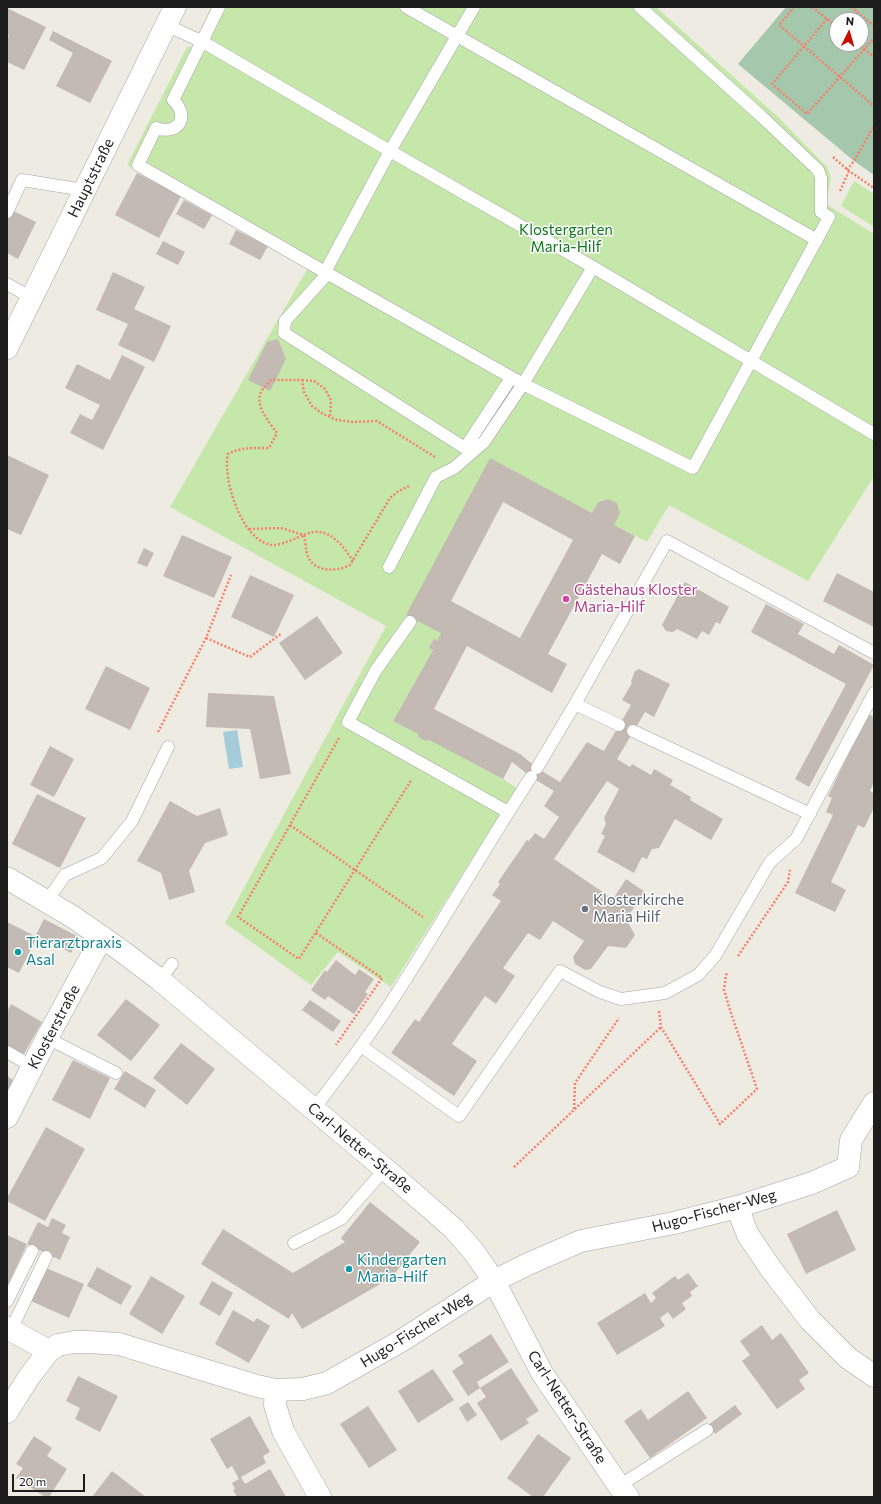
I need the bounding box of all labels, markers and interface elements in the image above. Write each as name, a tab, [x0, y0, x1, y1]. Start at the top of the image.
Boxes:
north arrow	[829, 12, 869, 52]
text: N	[845, 14, 855, 27]
street label: Hauptstraße	[64, 135, 118, 221]
park label: Klostergarten Maria-Hilf	[519, 221, 613, 256]
place label: Gästehaus Kloster Maria-Hilf	[574, 581, 697, 616]
marker: Gästehaus Kloster Maria-Hilf	[561, 594, 571, 604]
place label: Klosterkirche Maria Hilf	[593, 891, 684, 926]
marker: Klosterkirche Maria Hilf	[580, 904, 590, 914]
place label: Tierarztpraxis Asal	[26, 934, 122, 969]
marker: Tierarztpraxis Asal	[13, 947, 23, 957]
street label: Klosterstraße	[24, 982, 84, 1072]
street label: Carl-Netter-Straße	[304, 1099, 416, 1197]
street label: Hugo-Fischer-Weg	[650, 1186, 778, 1236]
place label: Kindergarten Maria-Hilf	[357, 1251, 446, 1286]
marker: Kindergarten Maria-Hilf	[344, 1264, 354, 1274]
street label: Hugo-Fischer-Weg	[357, 1288, 475, 1372]
street label: Carl-Netter-Straße	[524, 1347, 610, 1467]
scale bar	[14, 1466, 87, 1492]
text: 20 m	[19, 1474, 46, 1488]

